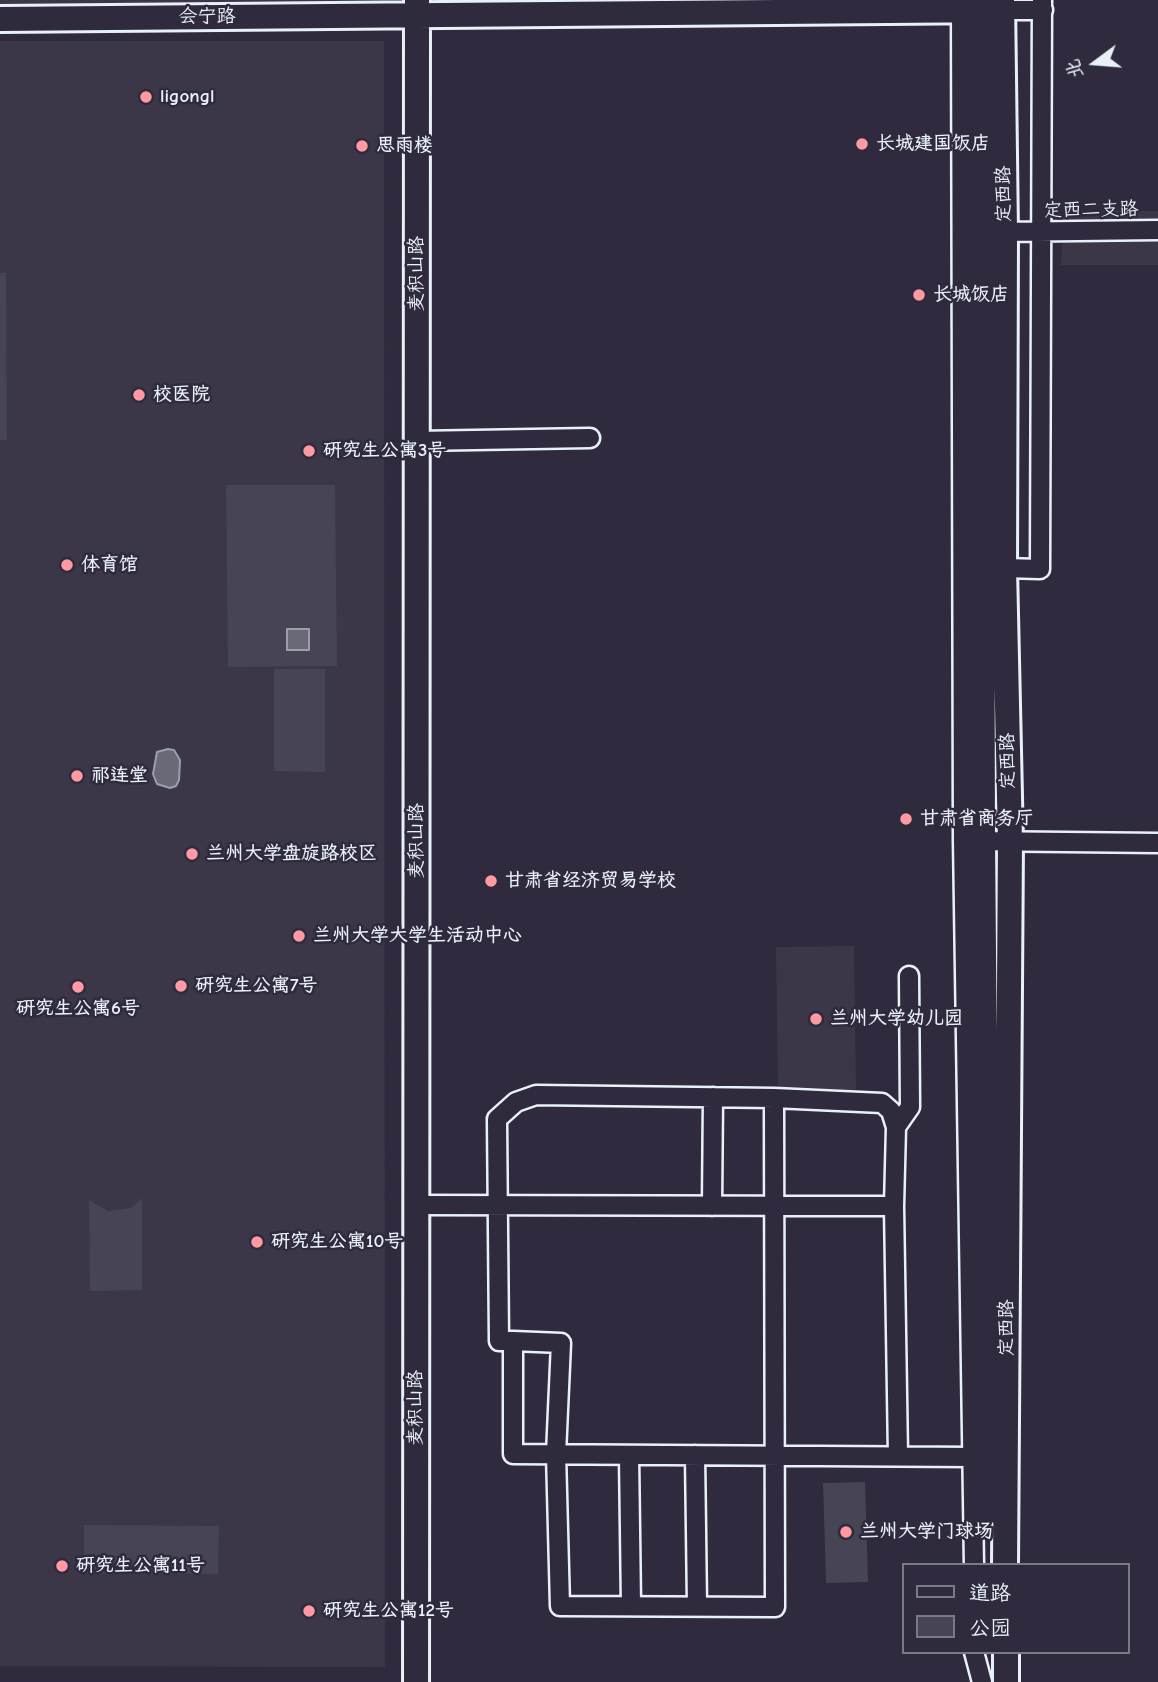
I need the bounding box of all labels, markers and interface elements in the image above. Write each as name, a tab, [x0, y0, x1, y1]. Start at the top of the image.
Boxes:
street label: 会宁路	[179, 6, 235, 28]
north arrow	[1060, 28, 1130, 98]
text: 北	[1062, 57, 1088, 81]
place label: ligongl	[160, 86, 215, 108]
marker: ligongl	[138, 89, 154, 105]
place label: 长城建国饭店	[876, 133, 990, 155]
place label: 思雨楼	[376, 135, 433, 157]
marker: 长城建国饭店	[854, 136, 870, 152]
marker: 思雨楼	[354, 138, 370, 154]
street label: 定西路	[992, 165, 1016, 223]
street label: 定西二支路	[1043, 198, 1139, 222]
street label: 麦积山路	[406, 236, 428, 312]
place label: 长城饭店	[933, 284, 1009, 306]
marker: 长城饭店	[911, 287, 927, 303]
place label: 校医院	[153, 384, 210, 406]
marker: 校医院	[131, 387, 147, 403]
place label: 研究生公寓3号	[323, 440, 446, 462]
marker: 研究生公寓3号	[301, 443, 317, 459]
place label: 体育馆	[81, 554, 138, 576]
marker: 体育馆	[59, 557, 75, 573]
street label: 定西路	[996, 732, 1020, 790]
place label: 祁连堂	[91, 765, 148, 787]
marker: 祁连堂	[69, 768, 85, 784]
street label: 麦积山路	[406, 803, 428, 879]
place label: 甘肃省商务厅	[920, 808, 1034, 830]
marker: 甘肃省商务厅	[898, 811, 914, 827]
place label: 兰州大学盘旋路校区	[206, 843, 377, 865]
marker: 兰州大学盘旋路校区	[184, 846, 200, 862]
place label: 甘肃省经济贸易学校	[505, 870, 676, 892]
marker: 甘肃省经济贸易学校	[483, 873, 499, 889]
place label: 兰州大学大学生活动中心	[313, 925, 522, 947]
marker: 兰州大学大学生活动中心	[291, 928, 307, 944]
place label: 研究生公寓7号	[195, 975, 318, 997]
marker: 研究生公寓7号	[173, 978, 189, 994]
marker: 研究生公寓6号	[70, 979, 86, 995]
place label: 研究生公寓6号	[16, 998, 140, 1020]
place label: 兰州大学幼儿园	[830, 1008, 963, 1030]
marker: 兰州大学幼儿园	[808, 1011, 824, 1027]
place label: 研究生公寓10号	[271, 1231, 403, 1253]
marker: 研究生公寓10号	[249, 1234, 265, 1250]
street label: 定西路	[996, 1300, 1018, 1356]
street label: 麦积山路	[405, 1370, 427, 1446]
place label: 兰州大学门球场	[860, 1521, 993, 1543]
marker: 兰州大学门球场	[838, 1524, 854, 1540]
place label: 研究生公寓11号	[76, 1555, 205, 1577]
marker: 研究生公寓11号	[54, 1558, 70, 1574]
legend	[902, 1563, 1130, 1654]
text: 道路	[969, 1581, 1011, 1605]
place label: 研究生公寓12号	[323, 1600, 454, 1622]
marker: 研究生公寓12号	[301, 1603, 317, 1619]
text: 公园	[969, 1616, 1011, 1640]

